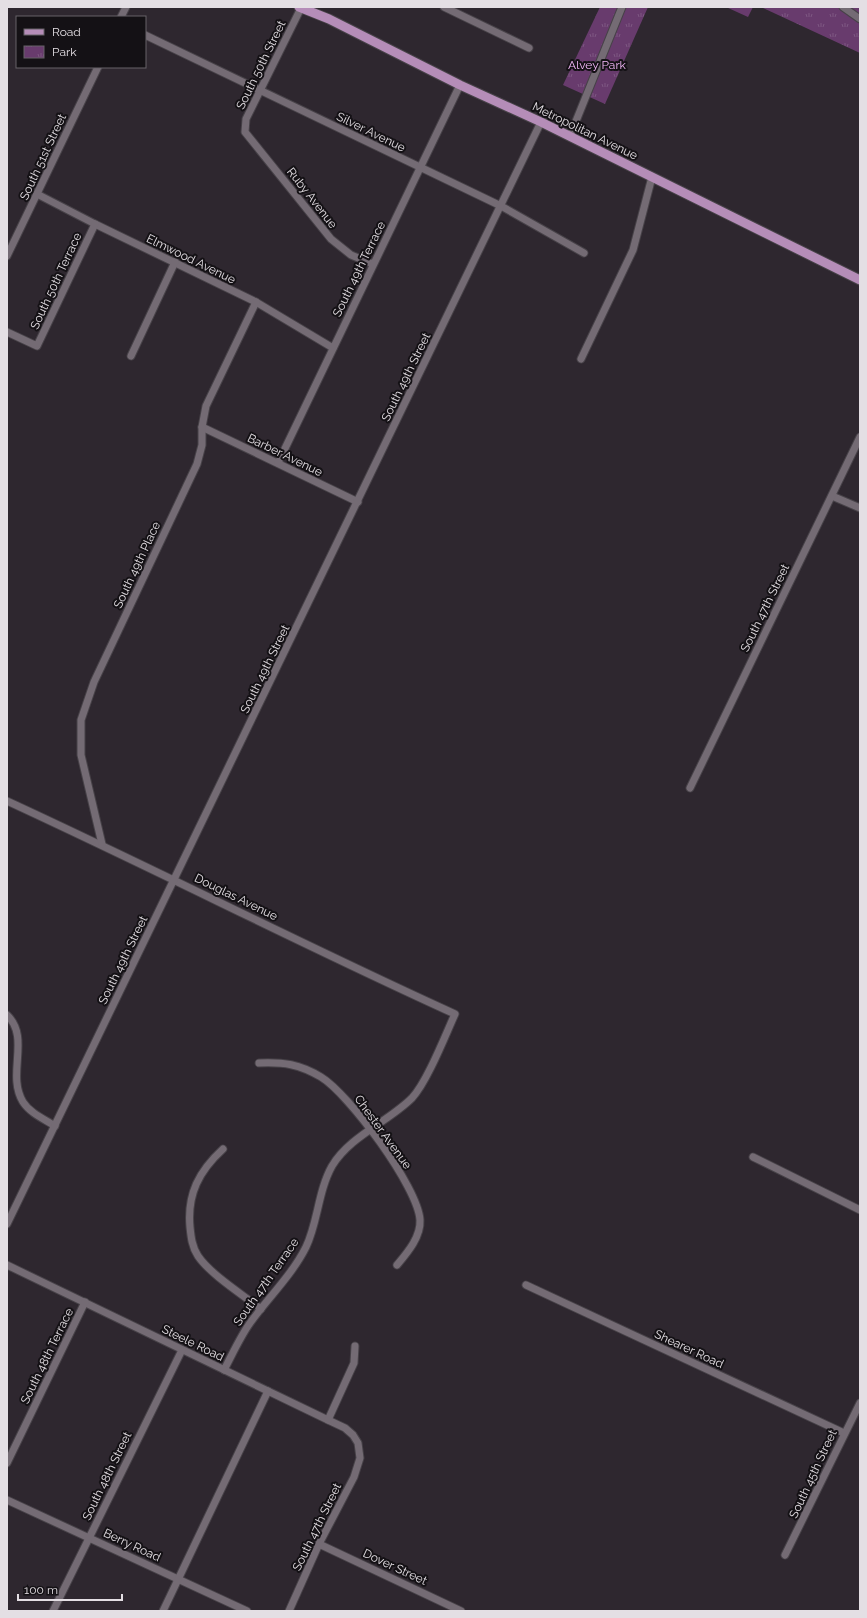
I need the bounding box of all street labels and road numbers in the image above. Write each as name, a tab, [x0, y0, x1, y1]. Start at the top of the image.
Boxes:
street label: South 50th Street	[233, 18, 289, 112]
street label: Metropolitan Avenue	[530, 99, 640, 163]
street label: Silver Avenue	[334, 109, 408, 155]
street label: South 51st Street	[17, 112, 69, 202]
street label: Ruby Avenue	[284, 165, 340, 231]
street label: South 49th Terrace	[330, 219, 388, 319]
street label: South 50th Terrace	[28, 231, 84, 331]
street label: Elmwood Avenue	[144, 231, 238, 287]
street label: South 49th Street	[379, 331, 433, 423]
street label: Barber Avenue	[245, 431, 325, 479]
street label: South 49th Place	[111, 519, 163, 611]
street label: South 47th Street	[738, 562, 792, 654]
street label: South 49th Street	[238, 623, 292, 715]
street label: Douglas Avenue	[192, 871, 280, 923]
street label: South 49th Street	[96, 914, 150, 1006]
street label: Chester Avenue	[352, 1092, 414, 1172]
street label: South 47th Terrace	[230, 1235, 302, 1329]
street label: South 48th Terrace	[18, 1306, 76, 1406]
street label: Steele Road	[160, 1322, 226, 1364]
street label: Shearer Road	[652, 1327, 726, 1371]
street label: South 45th Street	[786, 1428, 840, 1520]
street label: South 48th Street	[80, 1429, 134, 1523]
street label: South 47th Street	[290, 1481, 344, 1573]
street label: Berry Road	[101, 1526, 163, 1564]
street label: Dover Street	[361, 1546, 429, 1588]

